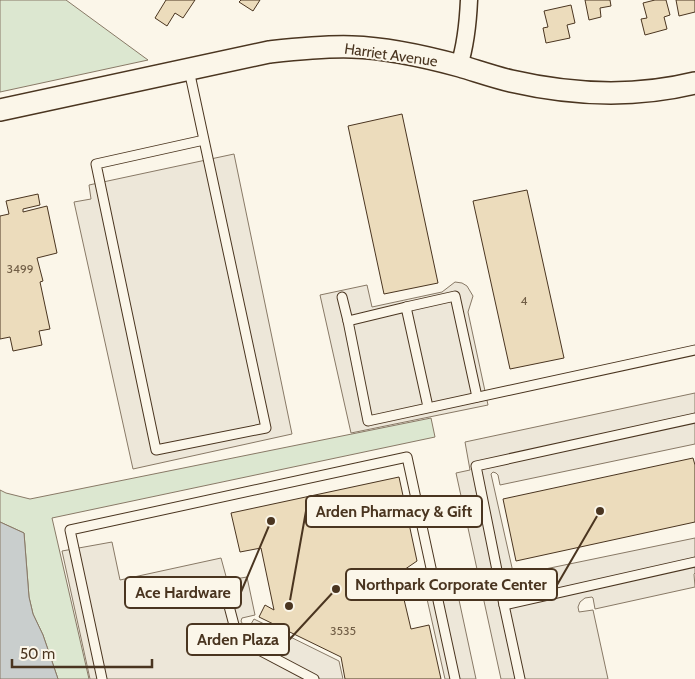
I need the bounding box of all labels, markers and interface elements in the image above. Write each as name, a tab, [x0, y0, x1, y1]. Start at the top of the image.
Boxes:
street label: Harriet Avenue	[343, 40, 439, 70]
house number: 3499	[6, 261, 34, 276]
house number: 4	[521, 293, 528, 308]
callout: Arden Pharmacy & Gift	[306, 496, 482, 527]
text: Arden Pharmacy & Gift	[316, 502, 473, 521]
callout: Northpark Corporate Center	[346, 569, 557, 600]
text: Northpark Corporate Center	[355, 575, 548, 594]
callout: Ace Hardware	[125, 577, 241, 608]
text: Ace Hardware	[135, 583, 231, 602]
house number: 3535	[330, 623, 356, 638]
callout: Arden Plaza	[187, 624, 289, 655]
text: Arden Plaza	[197, 630, 279, 649]
scale bar	[12, 636, 152, 668]
text: 50 m	[20, 645, 55, 663]

